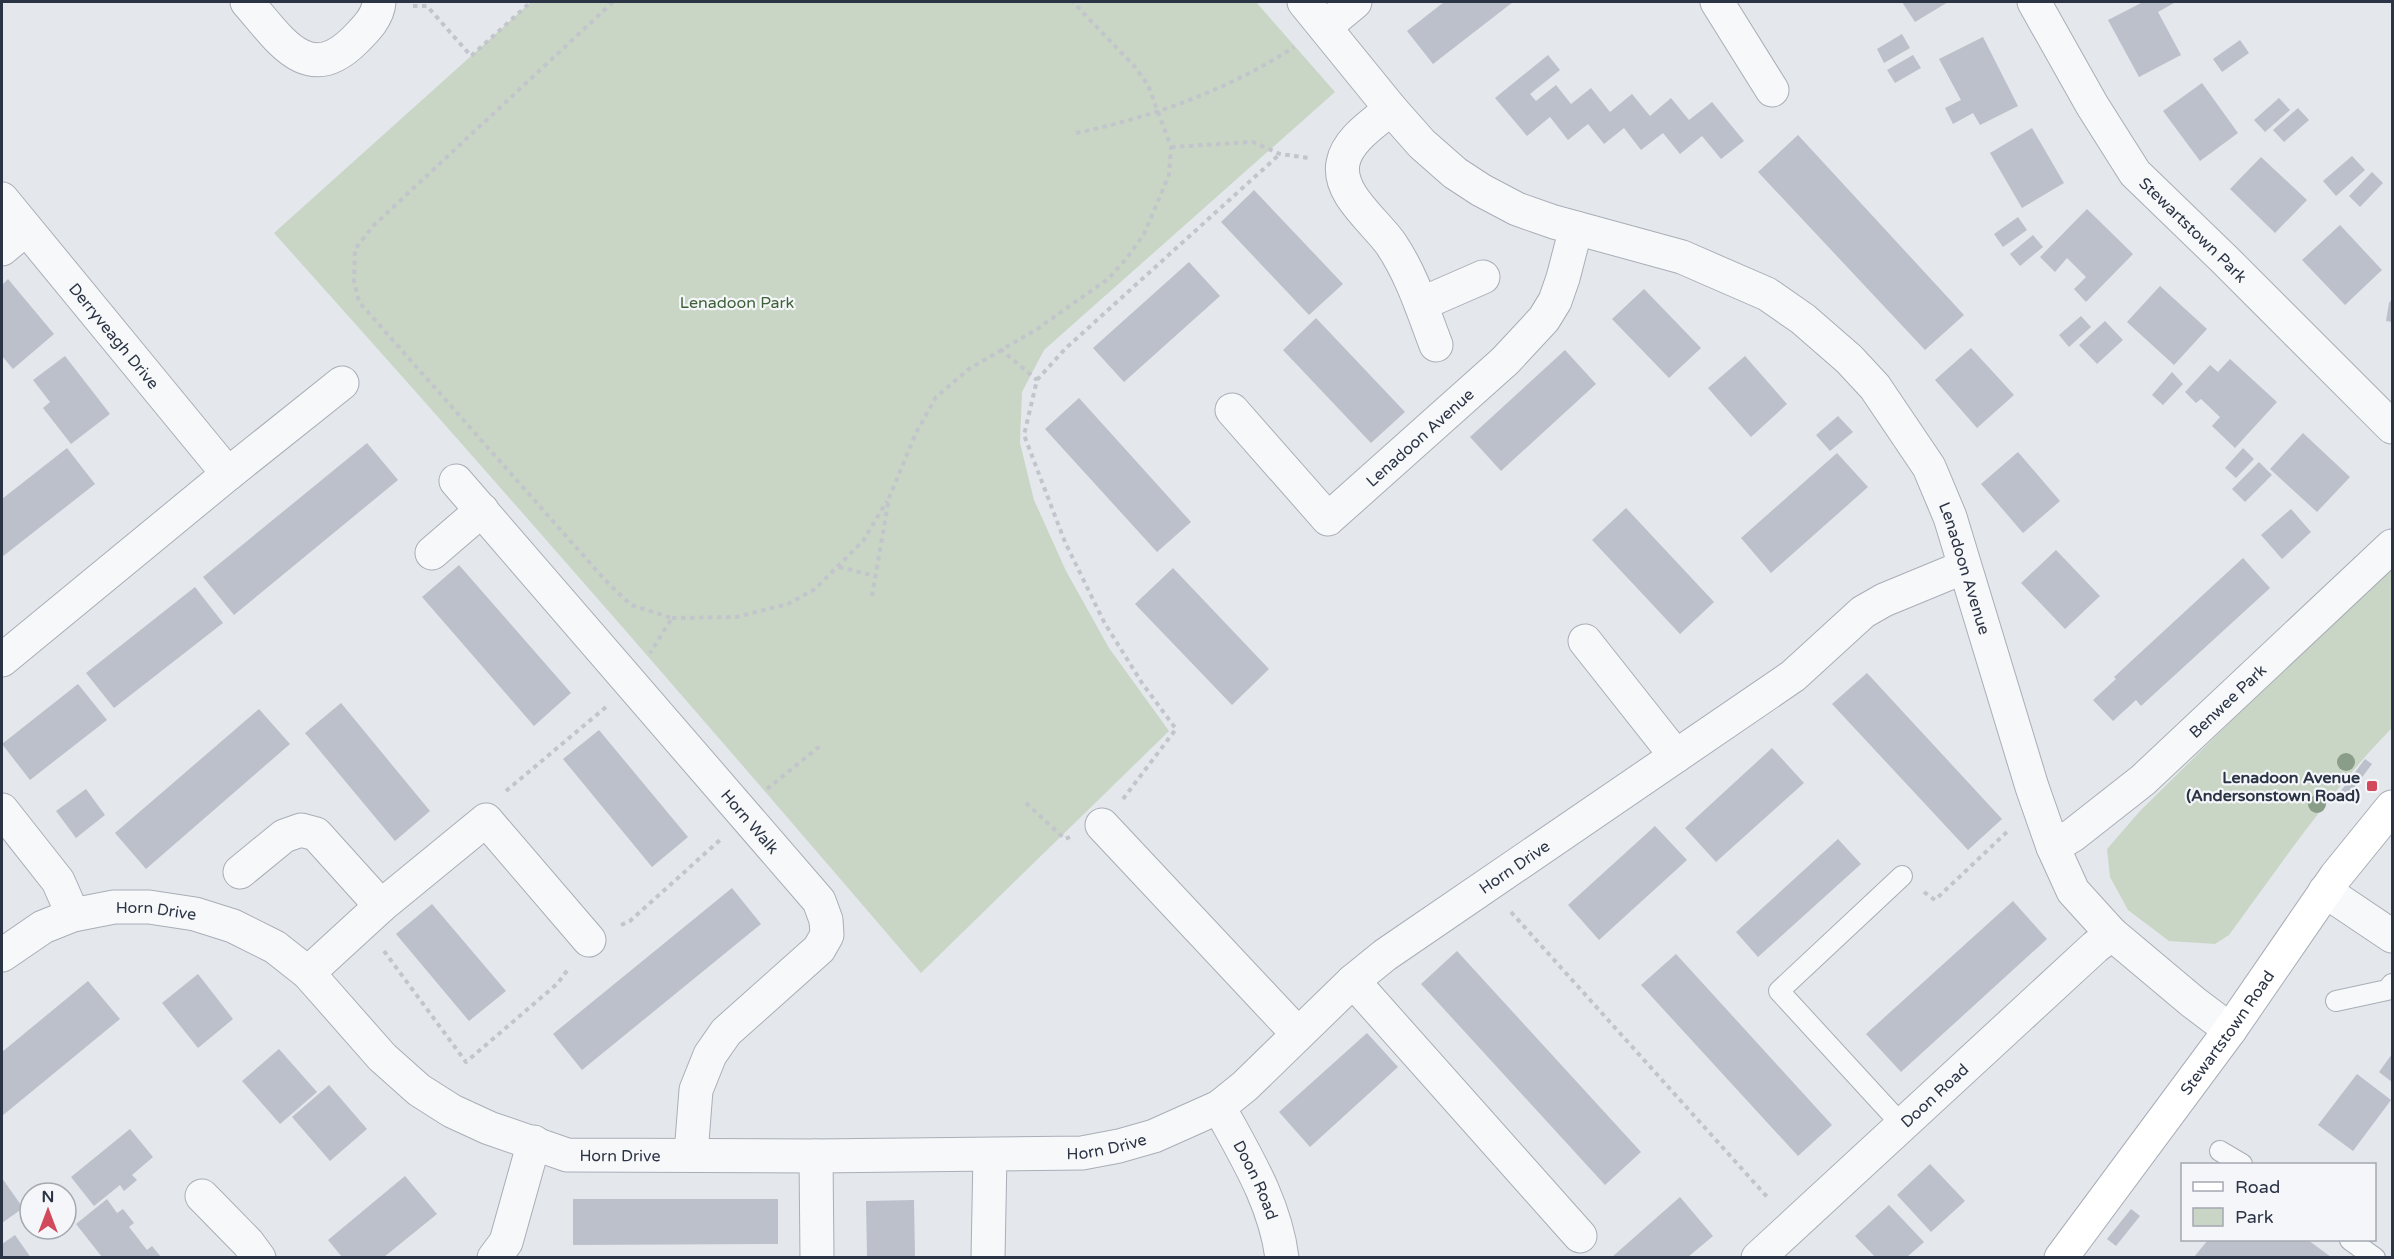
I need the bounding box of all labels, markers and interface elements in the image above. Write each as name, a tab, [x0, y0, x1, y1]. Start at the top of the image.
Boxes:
street label: Stewartstown Park	[2135, 174, 2251, 287]
street label: Derryveagh Drive	[64, 279, 163, 394]
park label: Lenadoon Park	[680, 293, 795, 313]
street label: Lenadoon Avenue	[1362, 385, 1478, 491]
street label: Lenadoon Avenue	[1934, 499, 1994, 637]
street label: Benwee Park	[2185, 660, 2271, 743]
place label: Lenadoon Avenue (Andersonstown Road)	[2186, 768, 2360, 806]
marker: Lenadoon Avenue (Andersonstown Road)	[2365, 779, 2379, 793]
street label: Horn Walk	[716, 786, 783, 859]
street label: Horn Drive	[1476, 836, 1554, 899]
street label: Horn Drive	[116, 898, 198, 925]
street label: Stewartstown Road	[2176, 967, 2279, 1099]
street label: Doon Road	[1897, 1060, 1973, 1132]
street label: Horn Drive	[1066, 1130, 1149, 1164]
street label: Doon Road	[1228, 1137, 1282, 1222]
street label: Horn Drive	[579, 1146, 661, 1166]
legend	[2181, 1163, 2376, 1241]
text: Road	[2235, 1176, 2280, 1198]
north arrow	[18, 1181, 78, 1241]
text: N	[42, 1187, 54, 1207]
text: Park	[2235, 1206, 2274, 1228]

